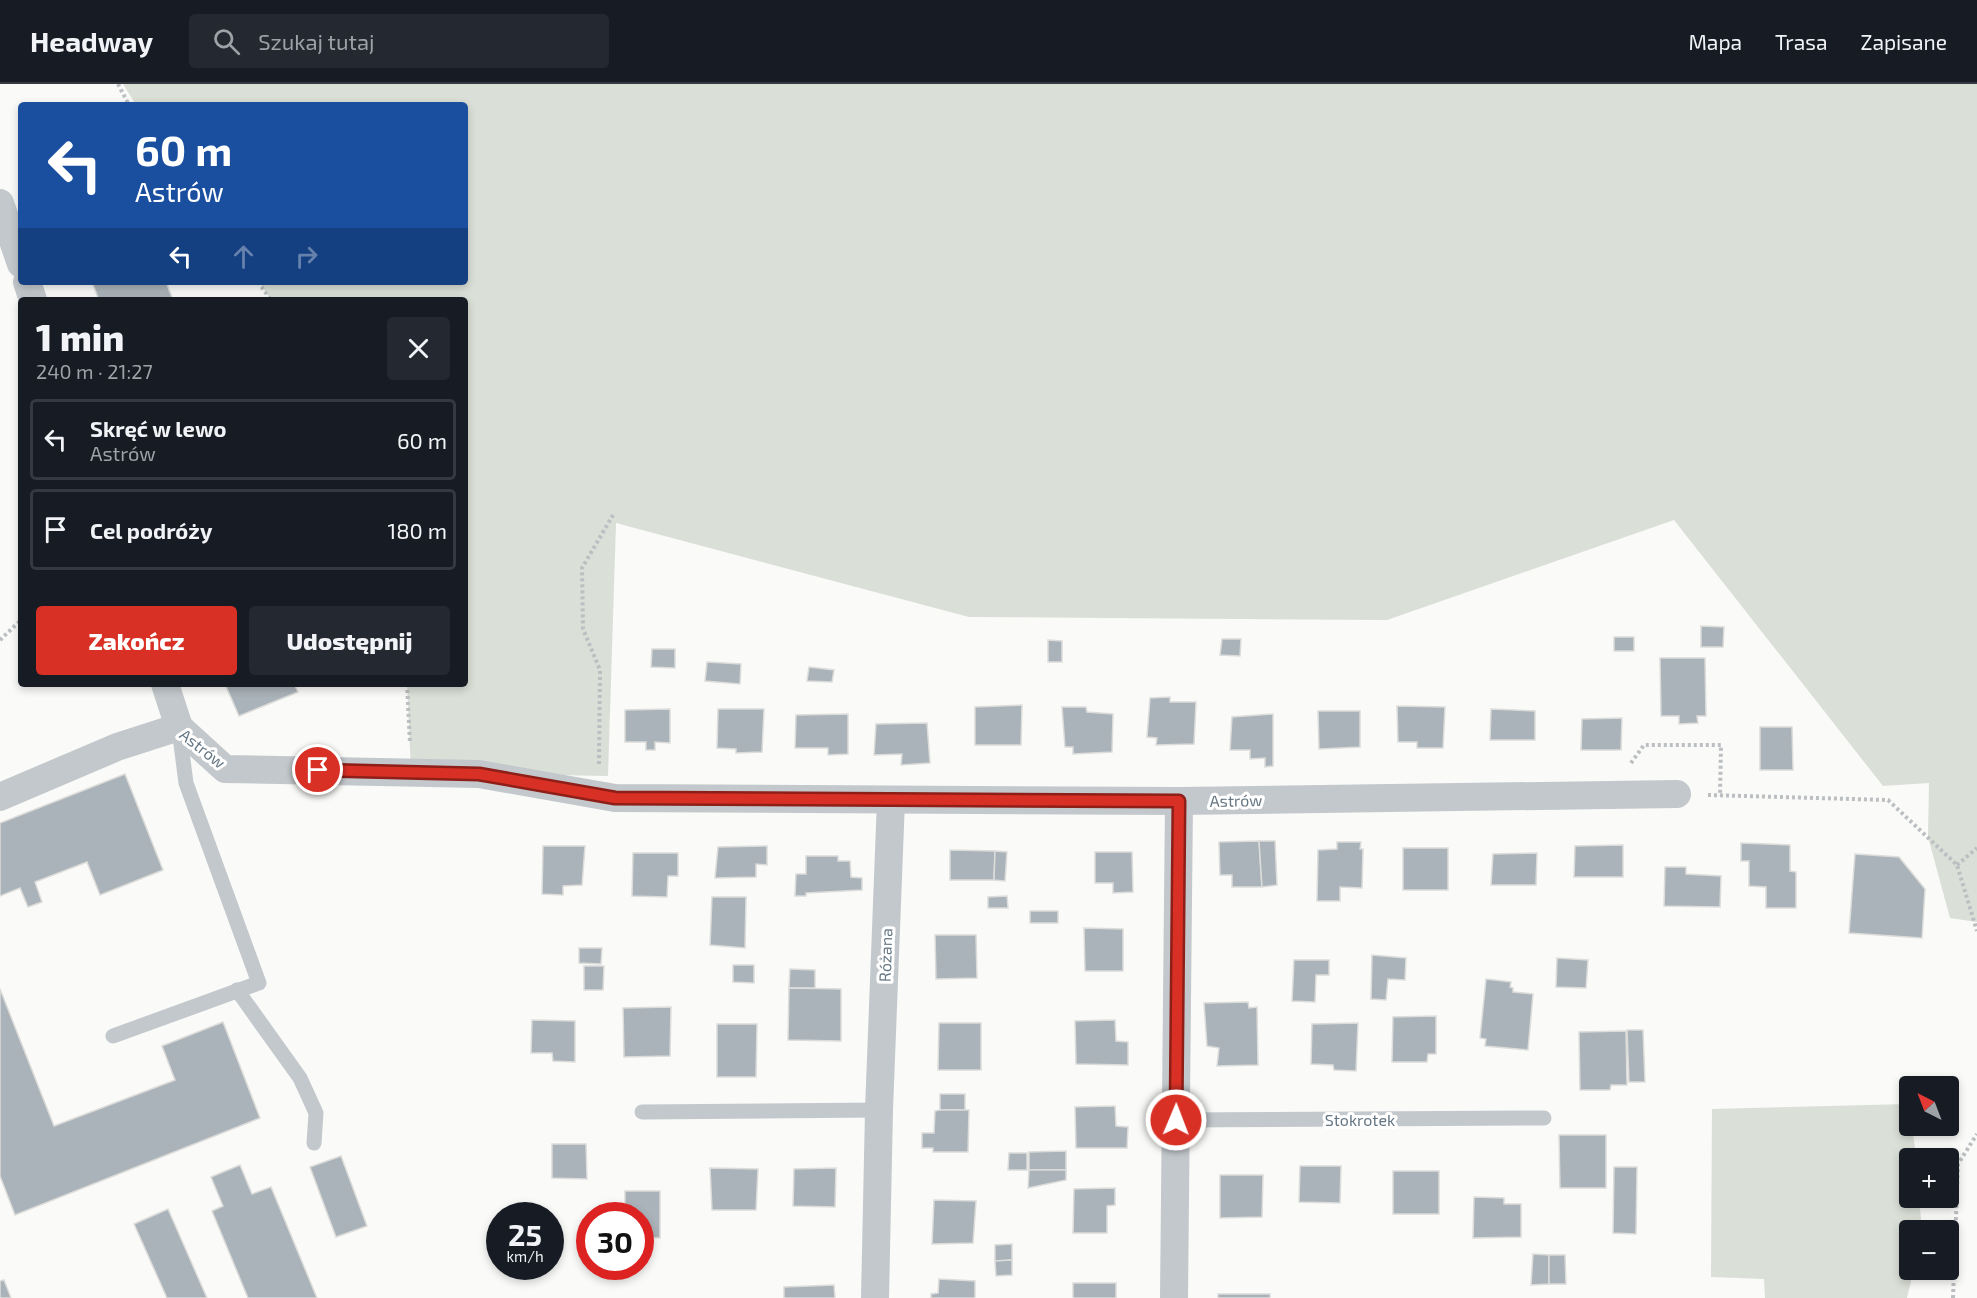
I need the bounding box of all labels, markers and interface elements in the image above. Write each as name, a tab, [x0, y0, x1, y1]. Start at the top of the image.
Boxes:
search box	[189, 14, 609, 68]
text: Headway	[30, 24, 153, 58]
icon: search	[210, 25, 243, 58]
text: Szukaj tutaj	[258, 28, 374, 54]
text: Mapa	[1688, 29, 1742, 54]
text: Trasa	[1775, 29, 1828, 54]
text: Zapisane	[1861, 29, 1947, 54]
text: 60 m	[135, 124, 232, 174]
icon: left	[36, 126, 114, 204]
text: Astrów	[135, 175, 224, 207]
icon: left	[164, 240, 197, 273]
icon: ahead	[227, 240, 260, 273]
icon: right	[290, 240, 323, 273]
text: 1 min	[36, 315, 124, 358]
button: close	[387, 317, 450, 380]
text: 240 m · 21:27	[36, 359, 153, 383]
text: Skręć w lewo	[90, 415, 227, 441]
icon: left	[39, 423, 72, 456]
text: 60 m	[397, 427, 447, 453]
text: Astrów	[90, 441, 156, 465]
icon: arrive	[39, 513, 72, 546]
text: Cel podróży	[90, 517, 212, 543]
text: 180 m	[387, 517, 447, 543]
button: Zakończ	[36, 606, 237, 675]
button: Udostępnij	[249, 606, 450, 675]
street label: Astrów	[176, 724, 230, 772]
pin	[292, 744, 343, 795]
icon: arrive	[301, 753, 334, 786]
street label: Astrów	[1210, 790, 1262, 810]
street label: Różana	[875, 928, 895, 982]
north arrow	[1899, 1076, 1959, 1136]
map controls	[1899, 1076, 1959, 1280]
position arrow	[1144, 1088, 1208, 1152]
street label: Stokrotek	[1325, 1110, 1395, 1129]
button: +	[1899, 1148, 1959, 1208]
speed limit sign: 30	[576, 1202, 654, 1280]
text: 25	[508, 1216, 542, 1252]
button: −	[1899, 1220, 1959, 1280]
text: km/h	[506, 1247, 544, 1265]

